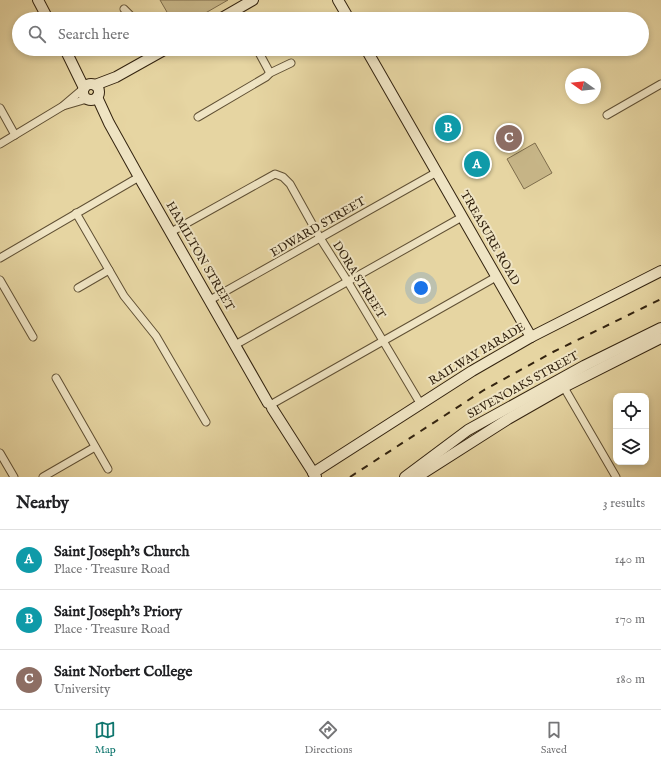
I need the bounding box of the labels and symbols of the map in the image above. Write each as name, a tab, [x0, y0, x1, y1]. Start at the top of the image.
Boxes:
north arrow	[565, 68, 601, 104]
pin: B	[435, 113, 461, 143]
pin: C	[496, 123, 522, 153]
pin: A	[464, 149, 490, 179]
street label: TREASURE ROAD	[457, 188, 523, 288]
street label: EDWARD STREET	[268, 194, 369, 260]
street label: HAMILTON STREET	[163, 199, 238, 314]
street label: DORA STREET	[329, 238, 389, 322]
your location	[411, 278, 431, 298]
street label: RAILWAY PARADE	[426, 319, 528, 389]
street label: SEVENOAKS STREET	[465, 348, 582, 422]

